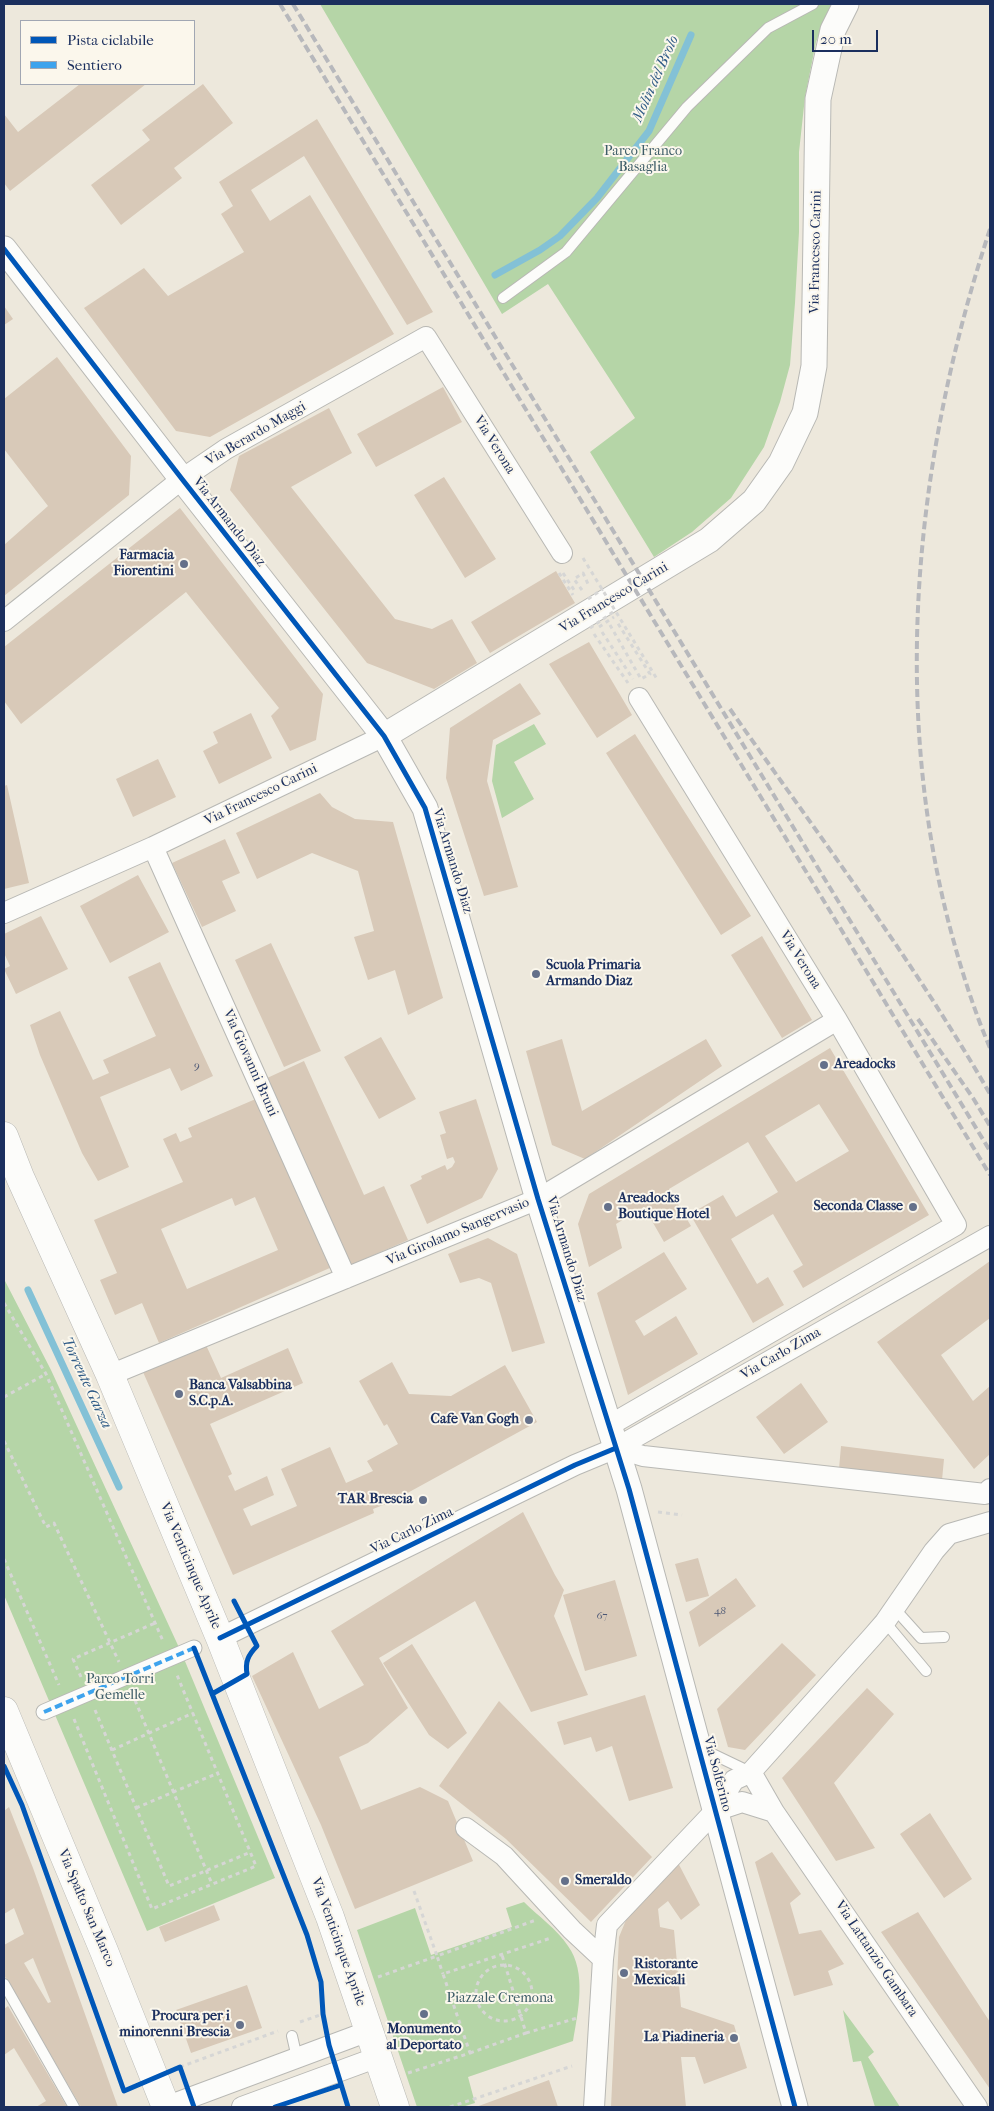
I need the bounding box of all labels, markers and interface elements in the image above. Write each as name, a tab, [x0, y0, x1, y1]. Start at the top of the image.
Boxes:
legend	[20, 20, 195, 85]
scale bar	[814, 20, 880, 52]
text: 20 m	[820, 30, 852, 48]
text: Pista ciclabile	[67, 31, 154, 49]
water label: Molin del Brolo	[629, 33, 683, 125]
text: Sentiero	[67, 56, 122, 74]
park label: Parco Franco Basaglia	[604, 144, 682, 176]
street label: Via Francesco Carini	[807, 190, 825, 314]
street label: Via Berardo Maggi	[203, 398, 309, 470]
street label: Via Verona	[470, 413, 518, 477]
street label: Via Armando Diaz	[189, 474, 269, 570]
place label: Farmacia Fiorentini	[113, 548, 174, 580]
marker: Farmacia Fiorentini	[178, 558, 190, 570]
street label: Via Francesco Carini	[557, 559, 671, 637]
street label: Via Francesco Carini	[202, 760, 320, 830]
street label: Via Armando Diaz	[428, 806, 476, 916]
street label: Via Verona	[776, 928, 824, 992]
place label: Scuola Primaria Armando Diaz	[546, 958, 641, 990]
marker: Scuola Primaria Armando Diaz	[530, 968, 542, 980]
street label: Via Giovanni Bruni	[219, 1007, 281, 1119]
place label: Areadocks	[834, 1057, 896, 1073]
house number: 9	[194, 1059, 200, 1073]
marker: Areadocks	[818, 1059, 830, 1071]
place label: Areadocks Boutique Hotel	[618, 1191, 710, 1224]
street label: Via Girolamo Sangervasio	[384, 1194, 532, 1270]
street label: Via Armando Diaz	[542, 1194, 590, 1304]
place label: Seconda Classe	[813, 1199, 903, 1215]
marker: Areadocks Boutique Hotel	[602, 1201, 614, 1213]
marker: Seconda Classe	[907, 1201, 919, 1213]
street label: Via Carlo Zima	[738, 1324, 824, 1384]
water label: Torrente Garza	[57, 1334, 115, 1432]
place label: Banca Valsabbina S.C.p.A.	[189, 1378, 292, 1410]
marker: Banca Valsabbina S.C.p.A.	[173, 1388, 185, 1400]
place label: Cafe Van Gogh	[431, 1412, 519, 1428]
marker: Cafe Van Gogh	[523, 1414, 535, 1426]
place label: TAR Brescia	[338, 1492, 413, 1508]
marker: TAR Brescia	[417, 1494, 429, 1506]
street label: Via Venticinque Aprile	[156, 1500, 224, 1632]
street label: Via Carlo Zima	[368, 1504, 456, 1558]
house number: 48	[714, 1604, 726, 1618]
house number: 67	[596, 1609, 608, 1623]
park label: Parco Torri Gemelle	[86, 1672, 154, 1704]
street label: Via Solferino	[699, 1734, 735, 1814]
street label: Via Spalto San Marco	[54, 1847, 118, 1969]
place label: Smeraldo	[575, 1873, 632, 1889]
street label: Via Venticinque Aprile	[307, 1875, 369, 2009]
marker: Smeraldo	[559, 1875, 571, 1887]
street label: Via Lattanzio Gambara	[831, 1898, 921, 2020]
place label: Ristorante Mexicali	[634, 1957, 698, 1990]
marker: Ristorante Mexicali	[618, 1967, 630, 1979]
park label: Piazzale Cremona	[447, 1991, 553, 2007]
marker: Monumento al Deportato	[418, 2008, 430, 2020]
place label: Procura per i minorenni Brescia	[119, 2009, 230, 2041]
marker: Procura per i minorenni Brescia	[234, 2019, 246, 2031]
place label: Monumento al Deportato	[386, 2022, 462, 2054]
place label: La Piadineria	[644, 2030, 724, 2046]
marker: La Piadineria	[728, 2032, 740, 2044]

